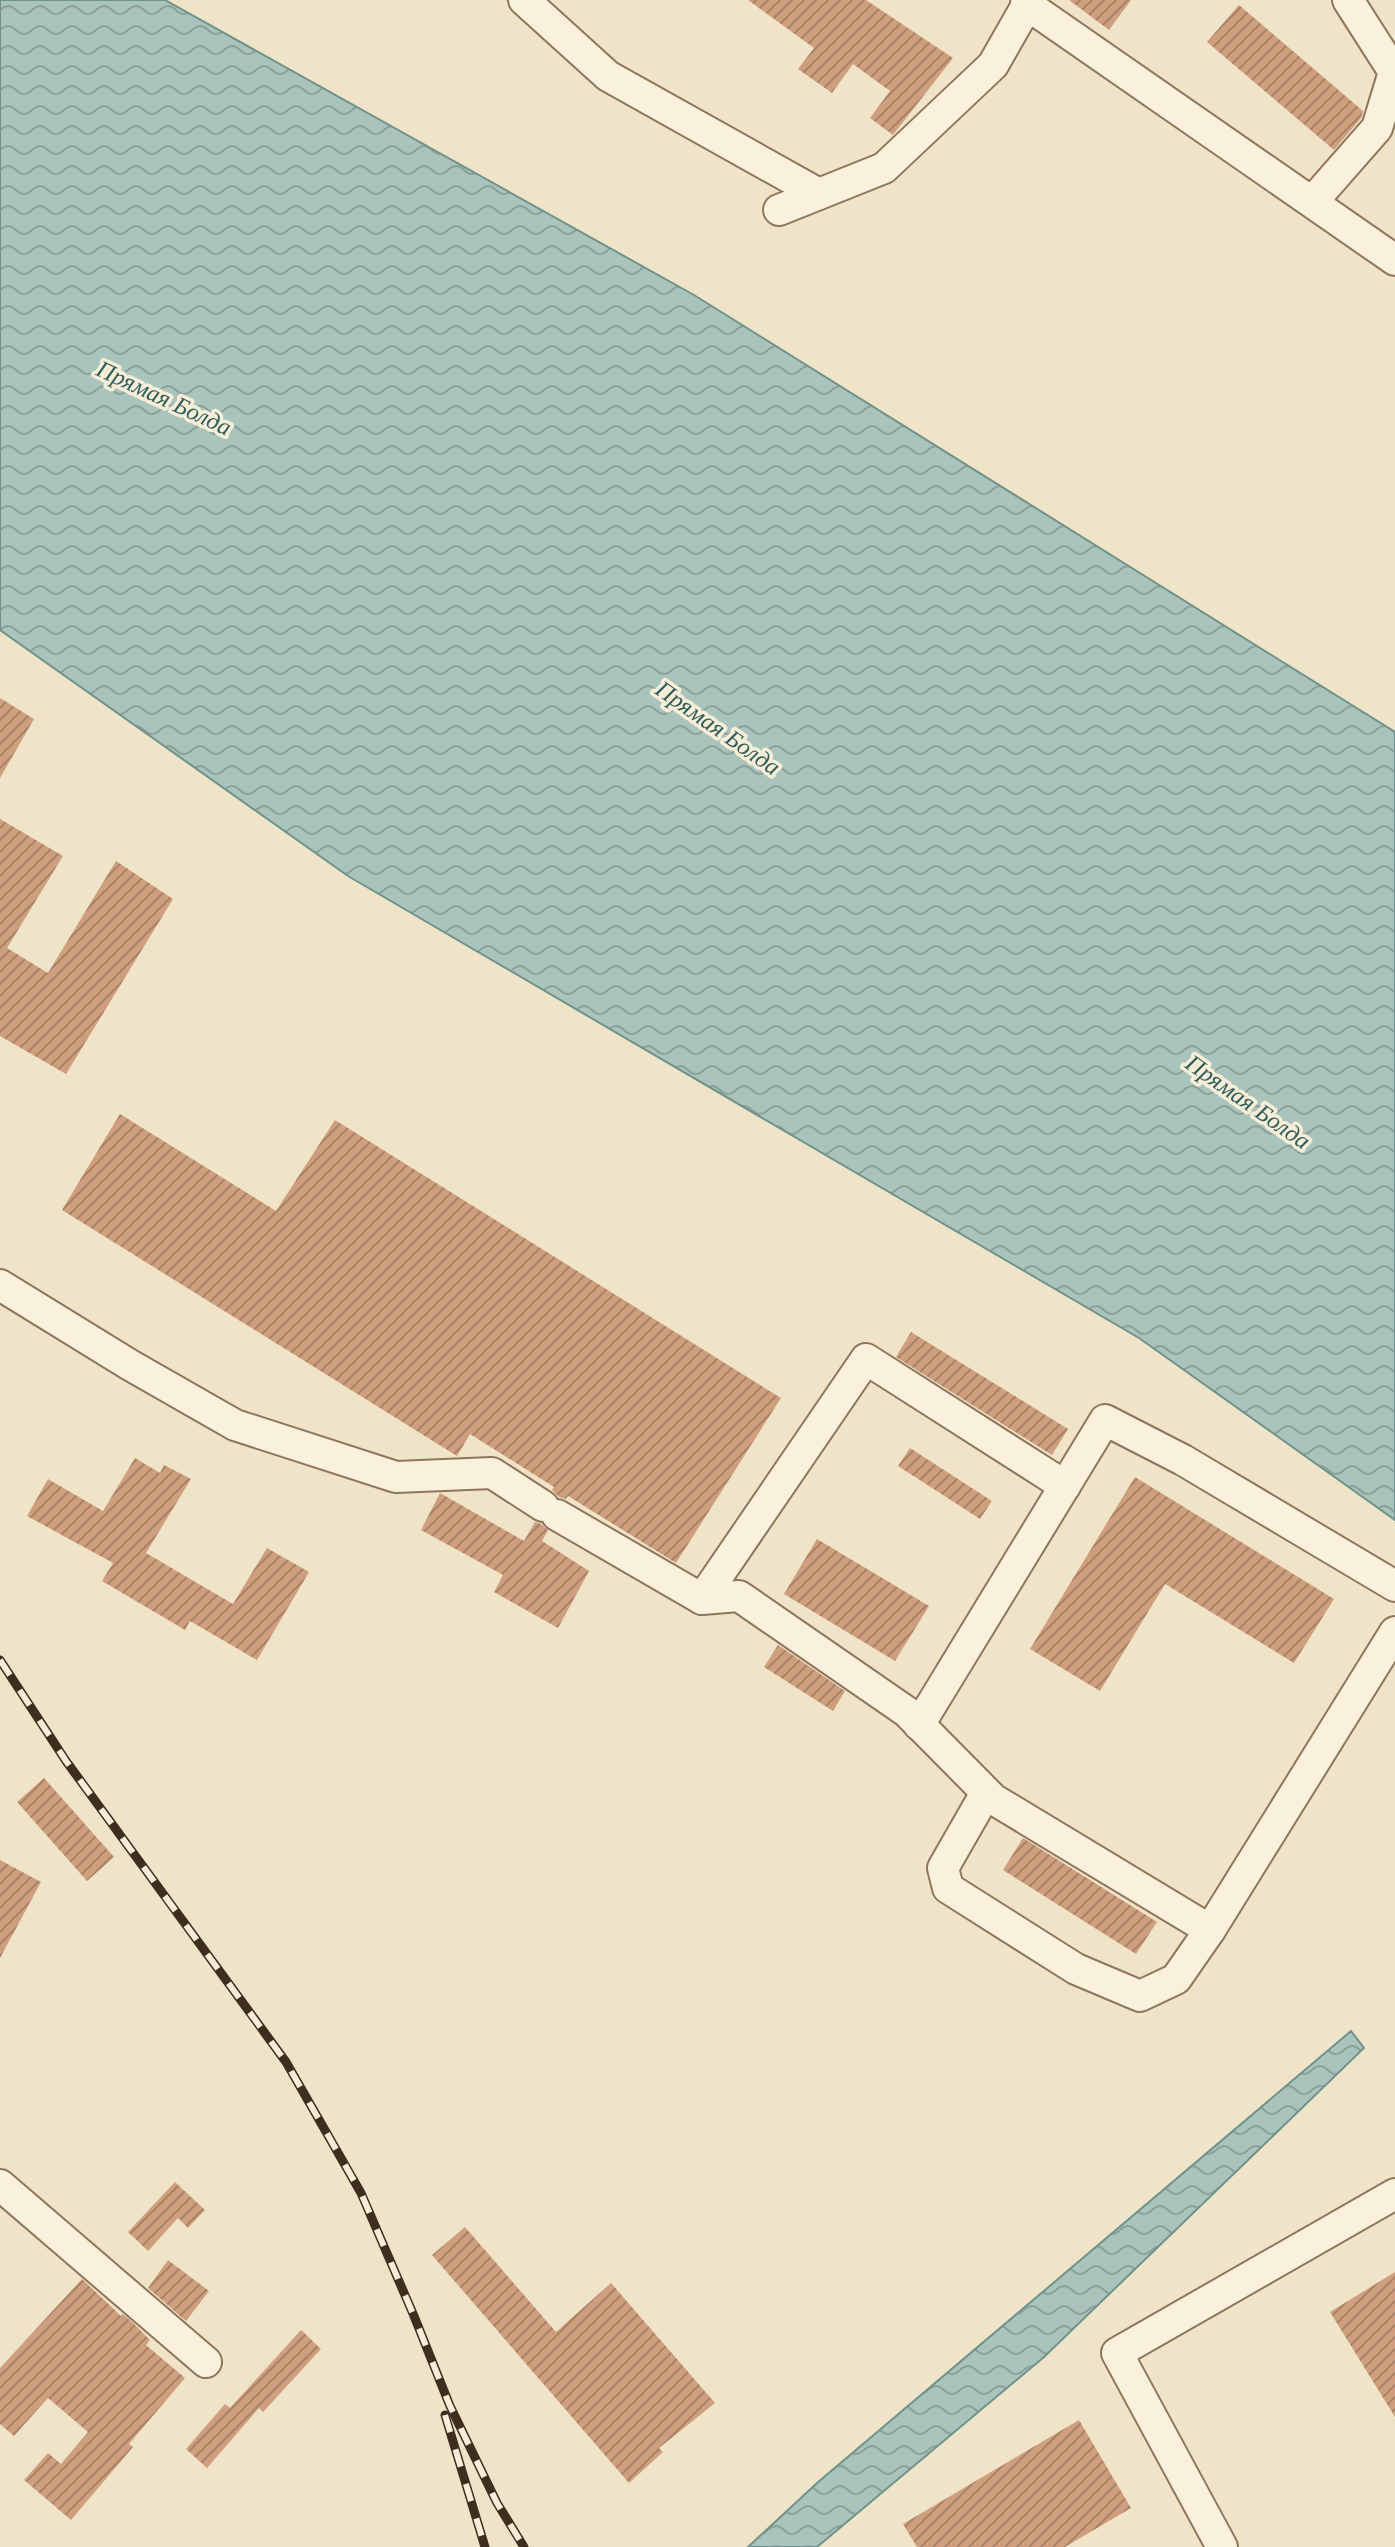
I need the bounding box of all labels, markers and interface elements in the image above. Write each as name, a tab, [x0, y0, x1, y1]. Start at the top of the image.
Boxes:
water label: Прямая Болда	[91, 353, 236, 441]
water label: Прямая Болда	[650, 673, 786, 781]
water label: Прямая Болда	[1180, 1047, 1316, 1155]

